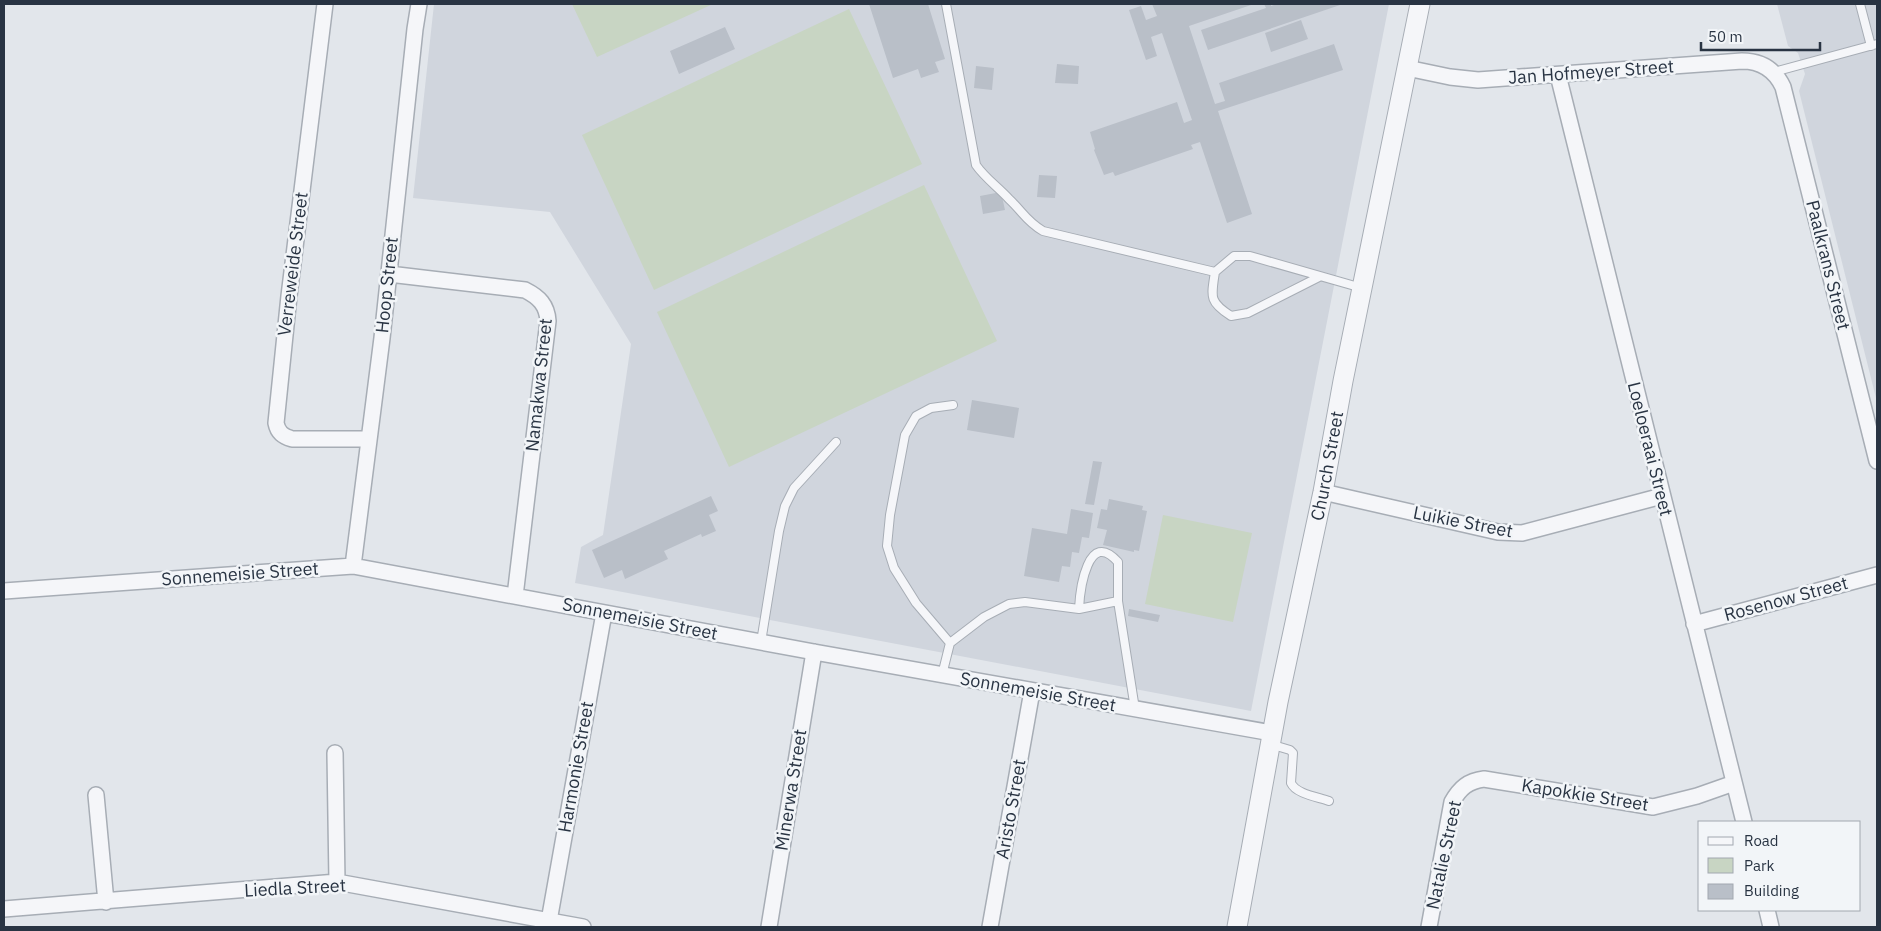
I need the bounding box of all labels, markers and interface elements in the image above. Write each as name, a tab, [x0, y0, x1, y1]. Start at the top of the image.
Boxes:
scale bar	[1701, 20, 1820, 52]
text: 50 m	[1708, 27, 1743, 46]
street label: Jan Hofmeyer Street	[1507, 54, 1675, 89]
street label: Verreweide Street	[272, 190, 313, 337]
street label: Paalkrans Street	[1801, 198, 1856, 332]
street label: Hoop Street	[370, 236, 403, 334]
street label: Namakwa Street	[520, 317, 557, 453]
street label: Loeloeraai Street	[1623, 379, 1678, 518]
street label: Church Street	[1305, 409, 1348, 523]
street label: Luikie Street	[1411, 501, 1515, 542]
street label: Sonnemeisie Street	[160, 557, 319, 590]
street label: Rosenow Street	[1721, 571, 1850, 626]
street label: Sonnemeisie Street	[560, 592, 720, 645]
street label: Sonnemeisie Street	[958, 666, 1118, 717]
street label: Harmonie Street	[553, 699, 598, 834]
street label: Minerwa Street	[770, 727, 811, 852]
street label: Aristo Street	[990, 757, 1031, 861]
street label: Kapokkie Street	[1520, 773, 1650, 816]
street label: Natalie Street	[1421, 798, 1466, 912]
legend	[1698, 821, 1861, 911]
text: Road	[1744, 831, 1779, 850]
text: Park	[1744, 856, 1774, 875]
street label: Liedla Street	[243, 873, 346, 902]
text: Building	[1744, 881, 1799, 900]

